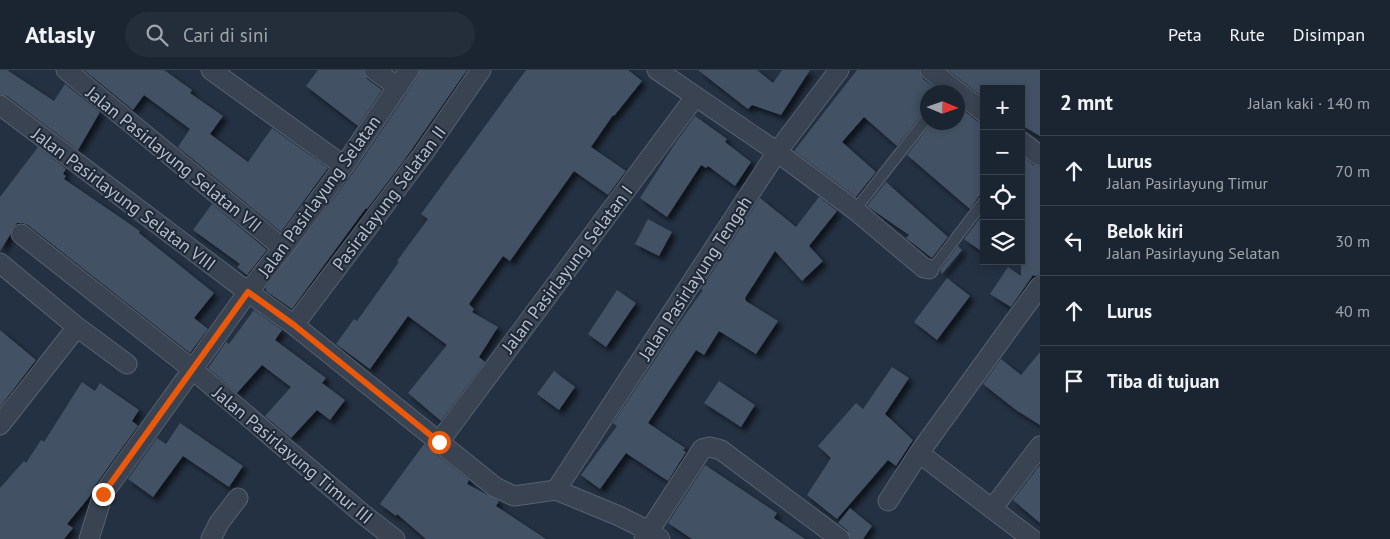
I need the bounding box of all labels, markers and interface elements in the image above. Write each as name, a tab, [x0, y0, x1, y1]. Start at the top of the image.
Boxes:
search box	[125, 12, 475, 57]
text: Atlasly	[25, 19, 95, 50]
icon: search	[143, 21, 171, 49]
text: Cari di sini	[183, 23, 268, 47]
text: Peta	[1168, 23, 1202, 46]
text: Rute	[1230, 23, 1265, 46]
text: Disimpan	[1293, 23, 1365, 46]
street label: Jalan Pasirlayung Selatan VII	[81, 80, 266, 237]
north arrow	[920, 85, 965, 130]
map controls	[980, 85, 1025, 265]
button: +	[980, 85, 1025, 130]
text: 2 mnt	[1060, 89, 1113, 116]
text: Jalan kaki · 140 m	[1248, 93, 1370, 113]
street label: Jalan Pasirlayung Selatan	[252, 111, 385, 282]
street label: Pasiralayung Selatan II	[327, 121, 451, 275]
street label: Jalan Pasirlayung Selatan VIII	[27, 122, 221, 276]
button: −	[980, 130, 1025, 175]
text: Lurus	[1107, 149, 1152, 173]
icon: ahead	[1060, 157, 1088, 185]
text: 70 m	[1335, 161, 1370, 181]
text: Jalan Pasirlayung Timur	[1107, 173, 1268, 193]
button: locate	[980, 175, 1025, 220]
street label: Jalan Pasirlayung Selatan I	[496, 181, 638, 358]
street label: Jalan Pasirlayung Tengah	[633, 192, 757, 365]
text: Belok kiri	[1107, 219, 1183, 243]
button: layers	[980, 220, 1025, 265]
icon: left	[1060, 227, 1088, 255]
text: 30 m	[1335, 231, 1370, 251]
text: Jalan Pasirlayung Selatan	[1107, 243, 1280, 263]
icon: ahead	[1060, 297, 1088, 325]
text: Lurus	[1107, 299, 1152, 323]
text: 40 m	[1335, 301, 1370, 321]
icon: arrive	[1060, 367, 1088, 395]
text: Tiba di tujuan	[1107, 369, 1219, 393]
street label: Jalan Pasirlayung Timur III	[208, 381, 378, 529]
route start	[428, 431, 451, 454]
route end	[92, 483, 115, 506]

